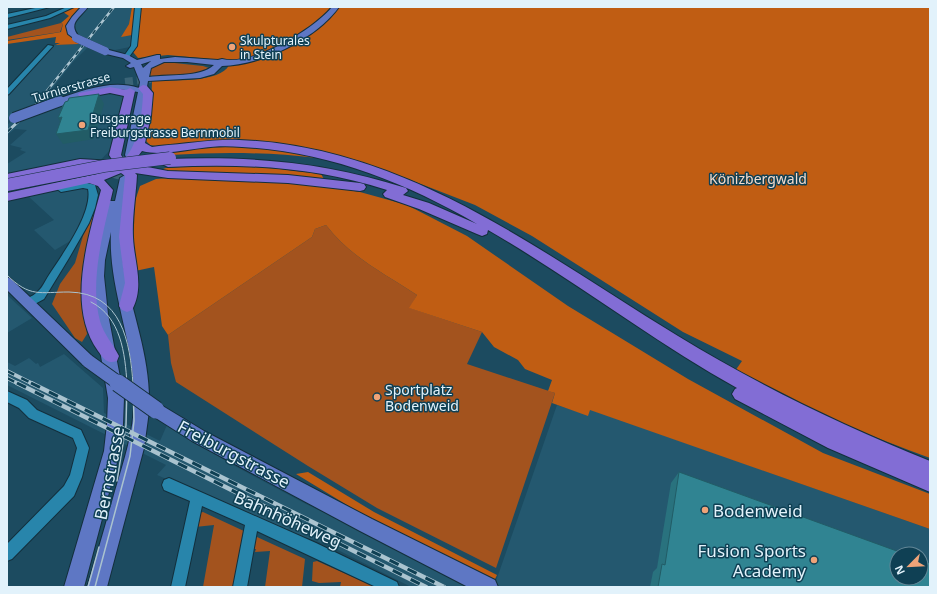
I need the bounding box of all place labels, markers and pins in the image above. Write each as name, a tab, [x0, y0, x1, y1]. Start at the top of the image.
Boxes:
place label: Skulpturales in Stein	[240, 32, 310, 63]
marker: Skulpturales in Stein	[227, 42, 237, 52]
place label: Busgarage Freiburgstrasse Bernmobil	[90, 110, 240, 141]
marker: Busgarage Freiburgstrasse Bernmobil	[77, 120, 87, 130]
place label: Sportplatz Bodenweid	[385, 380, 459, 415]
marker: Sportplatz Bodenweid	[372, 392, 382, 402]
place label: Bodenweid	[713, 499, 803, 522]
marker: Bodenweid	[700, 505, 710, 515]
place label: Fusion Sports Academy	[698, 539, 806, 582]
marker: Fusion Sports Academy	[809, 555, 819, 565]

